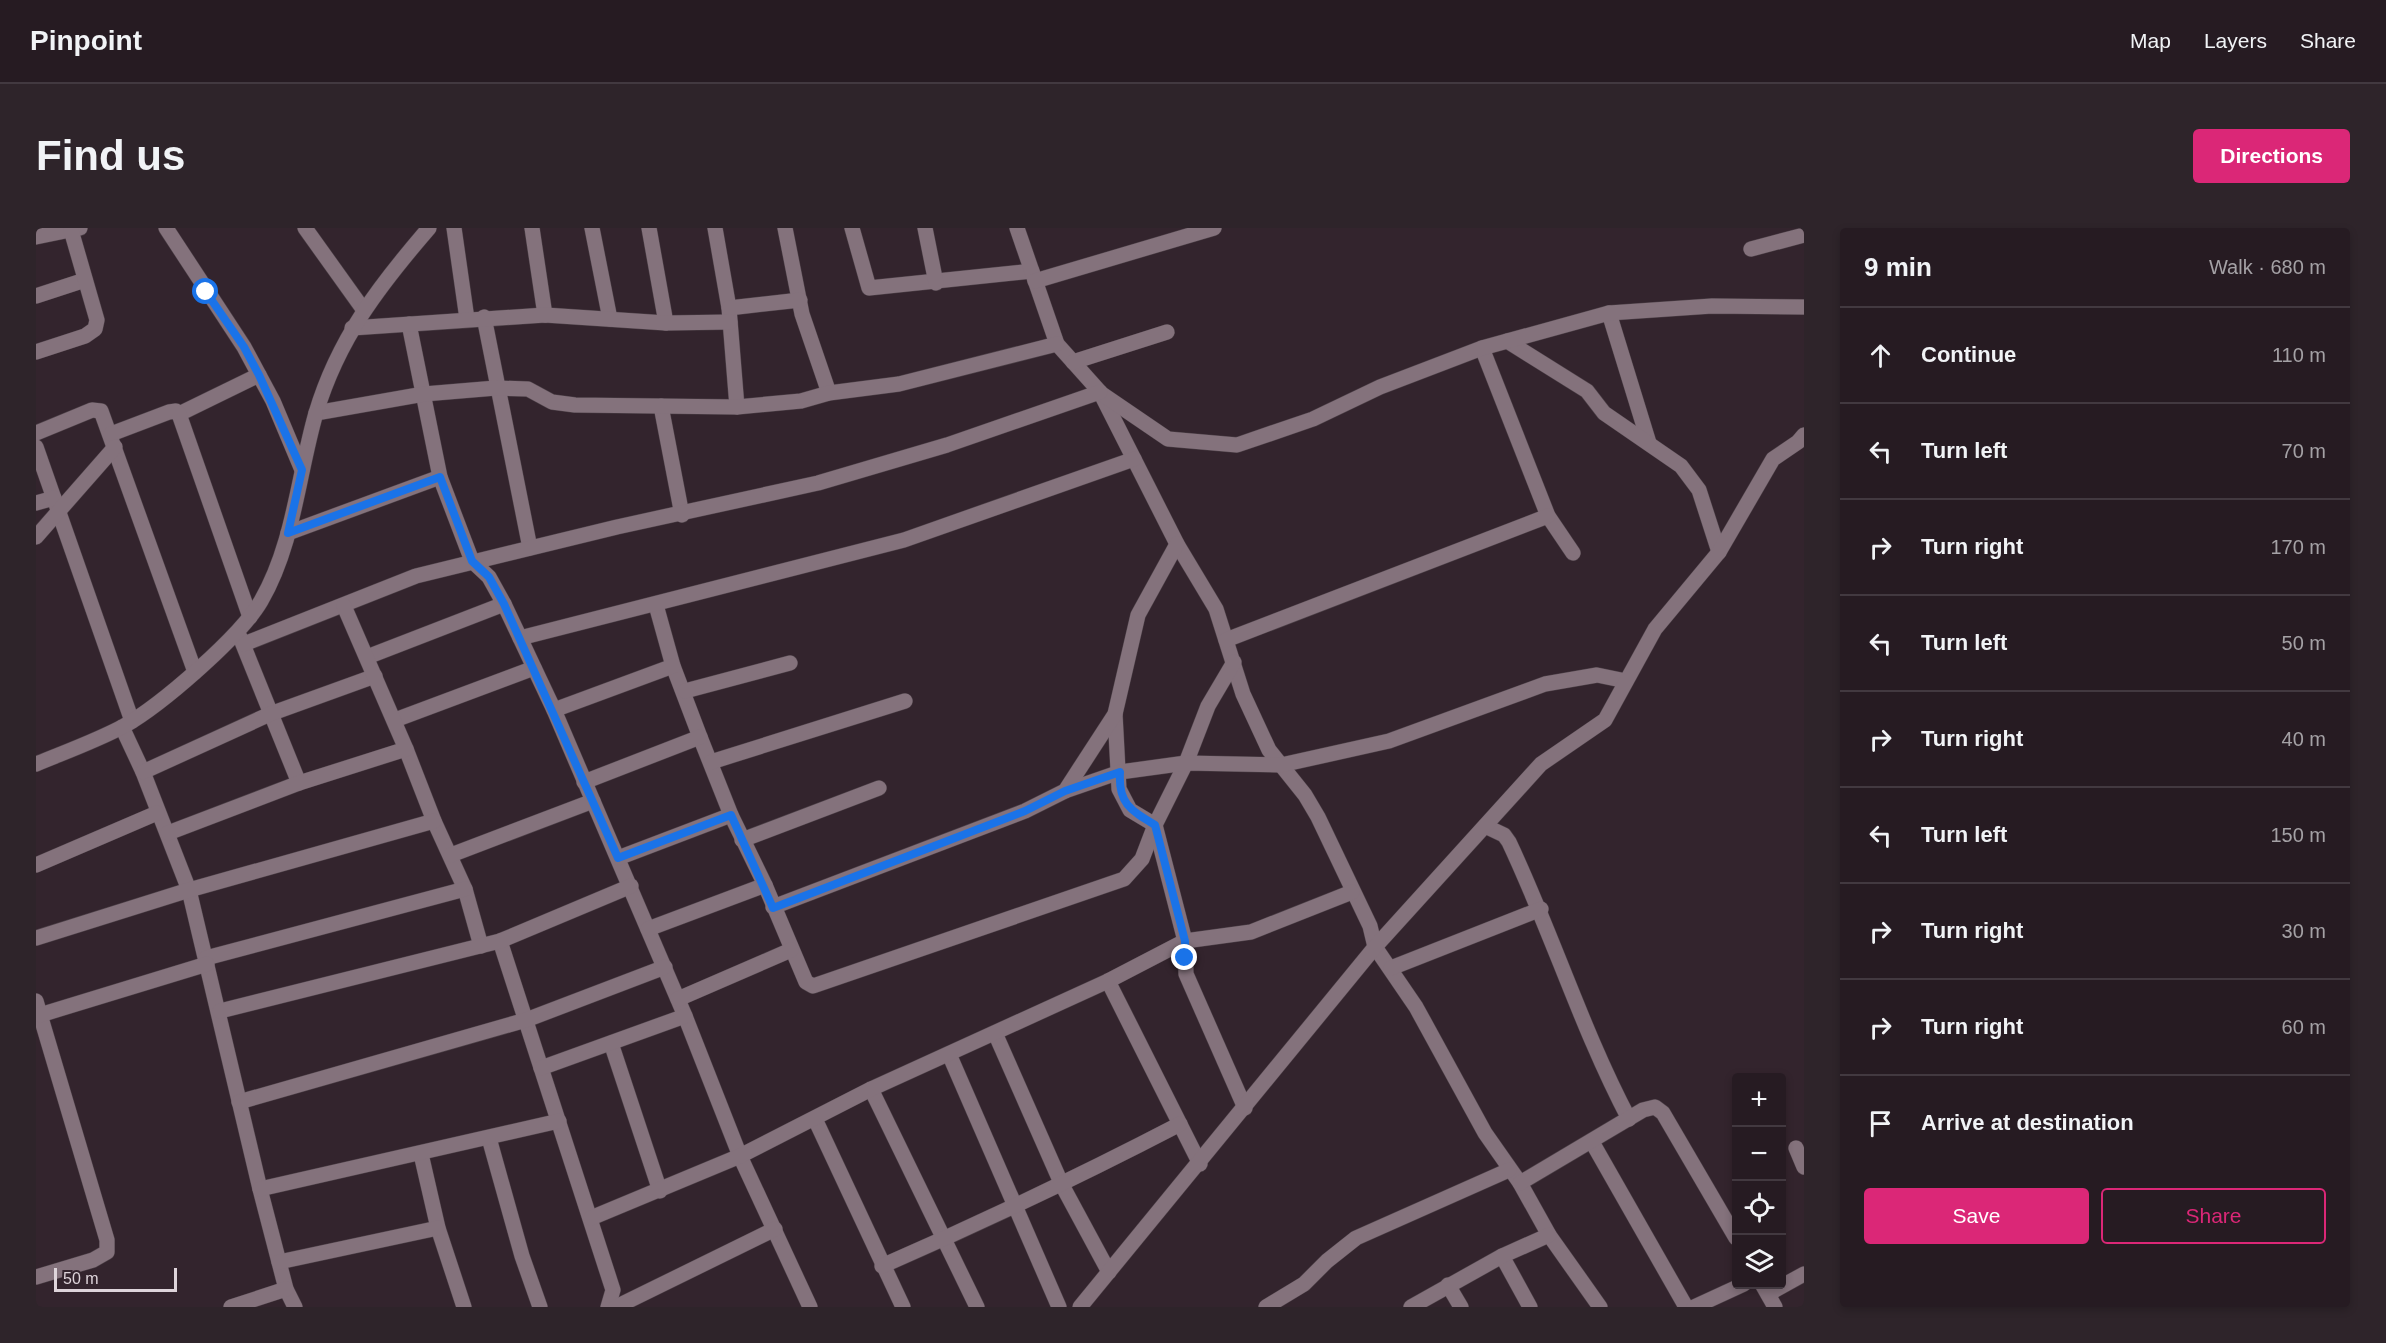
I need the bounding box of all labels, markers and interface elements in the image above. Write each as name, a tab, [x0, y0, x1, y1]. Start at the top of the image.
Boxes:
text: Pinpoint	[30, 25, 142, 56]
text: Map	[2130, 29, 2171, 52]
text: Layers	[2204, 29, 2267, 52]
text: Share	[2300, 29, 2356, 52]
button: Directions	[2193, 129, 2350, 183]
text: Find us	[36, 132, 185, 179]
text: 9 min	[1864, 252, 1932, 282]
text: Walk · 680 m	[2209, 256, 2326, 278]
route start	[192, 278, 218, 304]
icon: ahead	[1864, 339, 1897, 372]
text: Continue	[1921, 342, 2016, 367]
text: 110 m	[2272, 344, 2326, 366]
icon: left	[1864, 435, 1897, 468]
text: Turn left	[1921, 438, 2007, 463]
text: 70 m	[2282, 440, 2326, 462]
icon: right	[1864, 531, 1897, 564]
text: Turn right	[1921, 534, 2023, 559]
text: 170 m	[2270, 536, 2326, 558]
icon: left	[1864, 627, 1897, 660]
text: Turn left	[1921, 630, 2007, 655]
text: 50 m	[2282, 632, 2326, 654]
icon: right	[1864, 723, 1897, 756]
text: Turn right	[1921, 726, 2023, 751]
text: 40 m	[2282, 728, 2326, 750]
icon: left	[1864, 819, 1897, 852]
text: Turn left	[1921, 822, 2007, 847]
text: 150 m	[2270, 824, 2326, 846]
icon: right	[1864, 915, 1897, 948]
text: Turn right	[1921, 918, 2023, 943]
text: 30 m	[2282, 920, 2326, 942]
route end	[1171, 944, 1197, 970]
icon: right	[1864, 1011, 1897, 1044]
text: Turn right	[1921, 1014, 2023, 1039]
text: 60 m	[2282, 1016, 2326, 1038]
map controls	[1732, 1073, 1786, 1289]
button: +	[1732, 1073, 1786, 1127]
icon: arrive	[1864, 1107, 1897, 1140]
text: Arrive at destination	[1921, 1110, 2134, 1135]
button: −	[1732, 1127, 1786, 1181]
button: locate	[1732, 1181, 1786, 1235]
button: Save	[1864, 1188, 2089, 1244]
button: Share	[2101, 1188, 2326, 1244]
button: layers	[1732, 1235, 1786, 1289]
scale bar	[54, 1265, 177, 1292]
text: 50 m	[63, 1270, 99, 1287]

